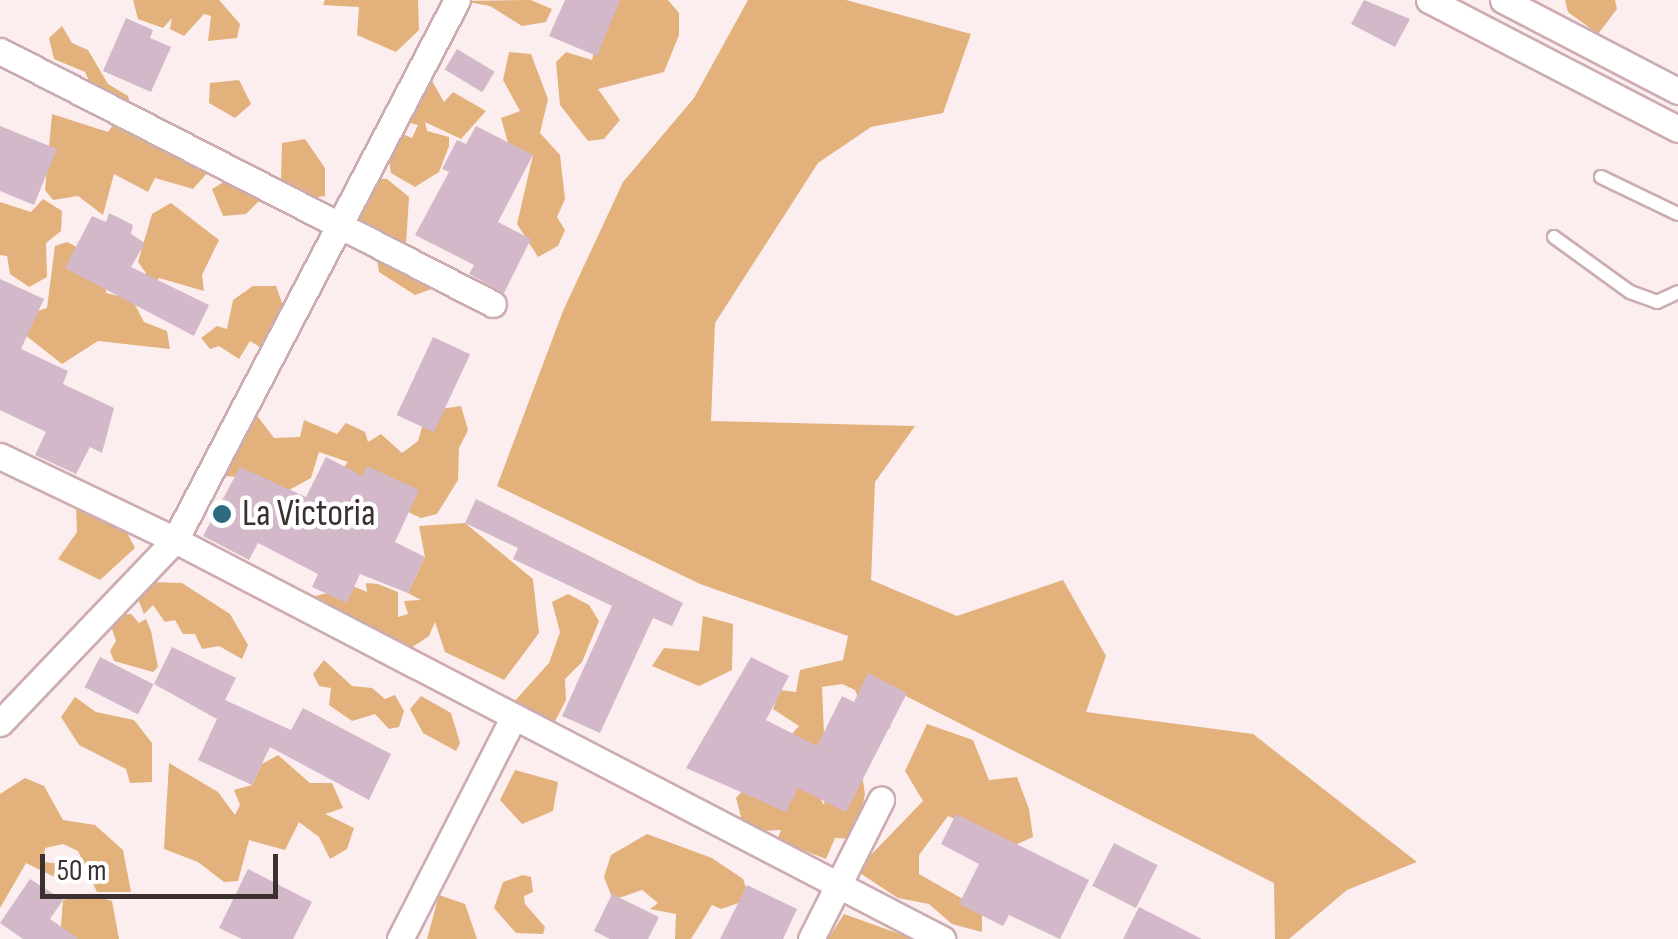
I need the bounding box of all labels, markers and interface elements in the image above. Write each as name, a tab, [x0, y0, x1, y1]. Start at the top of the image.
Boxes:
place label: La Victoria	[242, 491, 376, 537]
marker: La Victoria	[211, 503, 233, 525]
scale bar	[45, 834, 282, 896]
text: 50 m	[57, 853, 106, 889]

